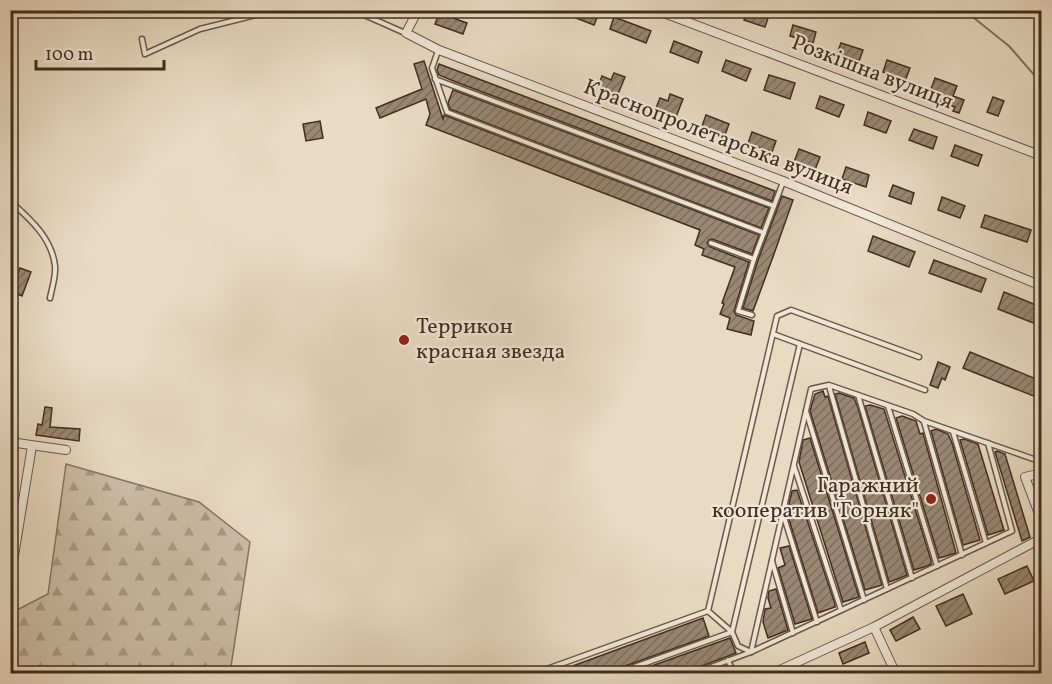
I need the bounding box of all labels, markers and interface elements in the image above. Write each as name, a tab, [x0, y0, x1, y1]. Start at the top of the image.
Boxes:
street label: Розкішна вулиця	[787, 28, 957, 118]
scale bar	[36, 33, 164, 71]
text: 100 m	[45, 43, 94, 68]
street label: Краснопролетарська вулиця	[579, 72, 857, 204]
place label: Террикон красная звезда	[416, 312, 565, 368]
marker: Террикон красная звезда	[397, 333, 411, 347]
place label: Гаражний кооператив "Горняк"	[712, 471, 919, 527]
marker: Гаражний кооператив "Горняк"	[924, 492, 938, 506]

